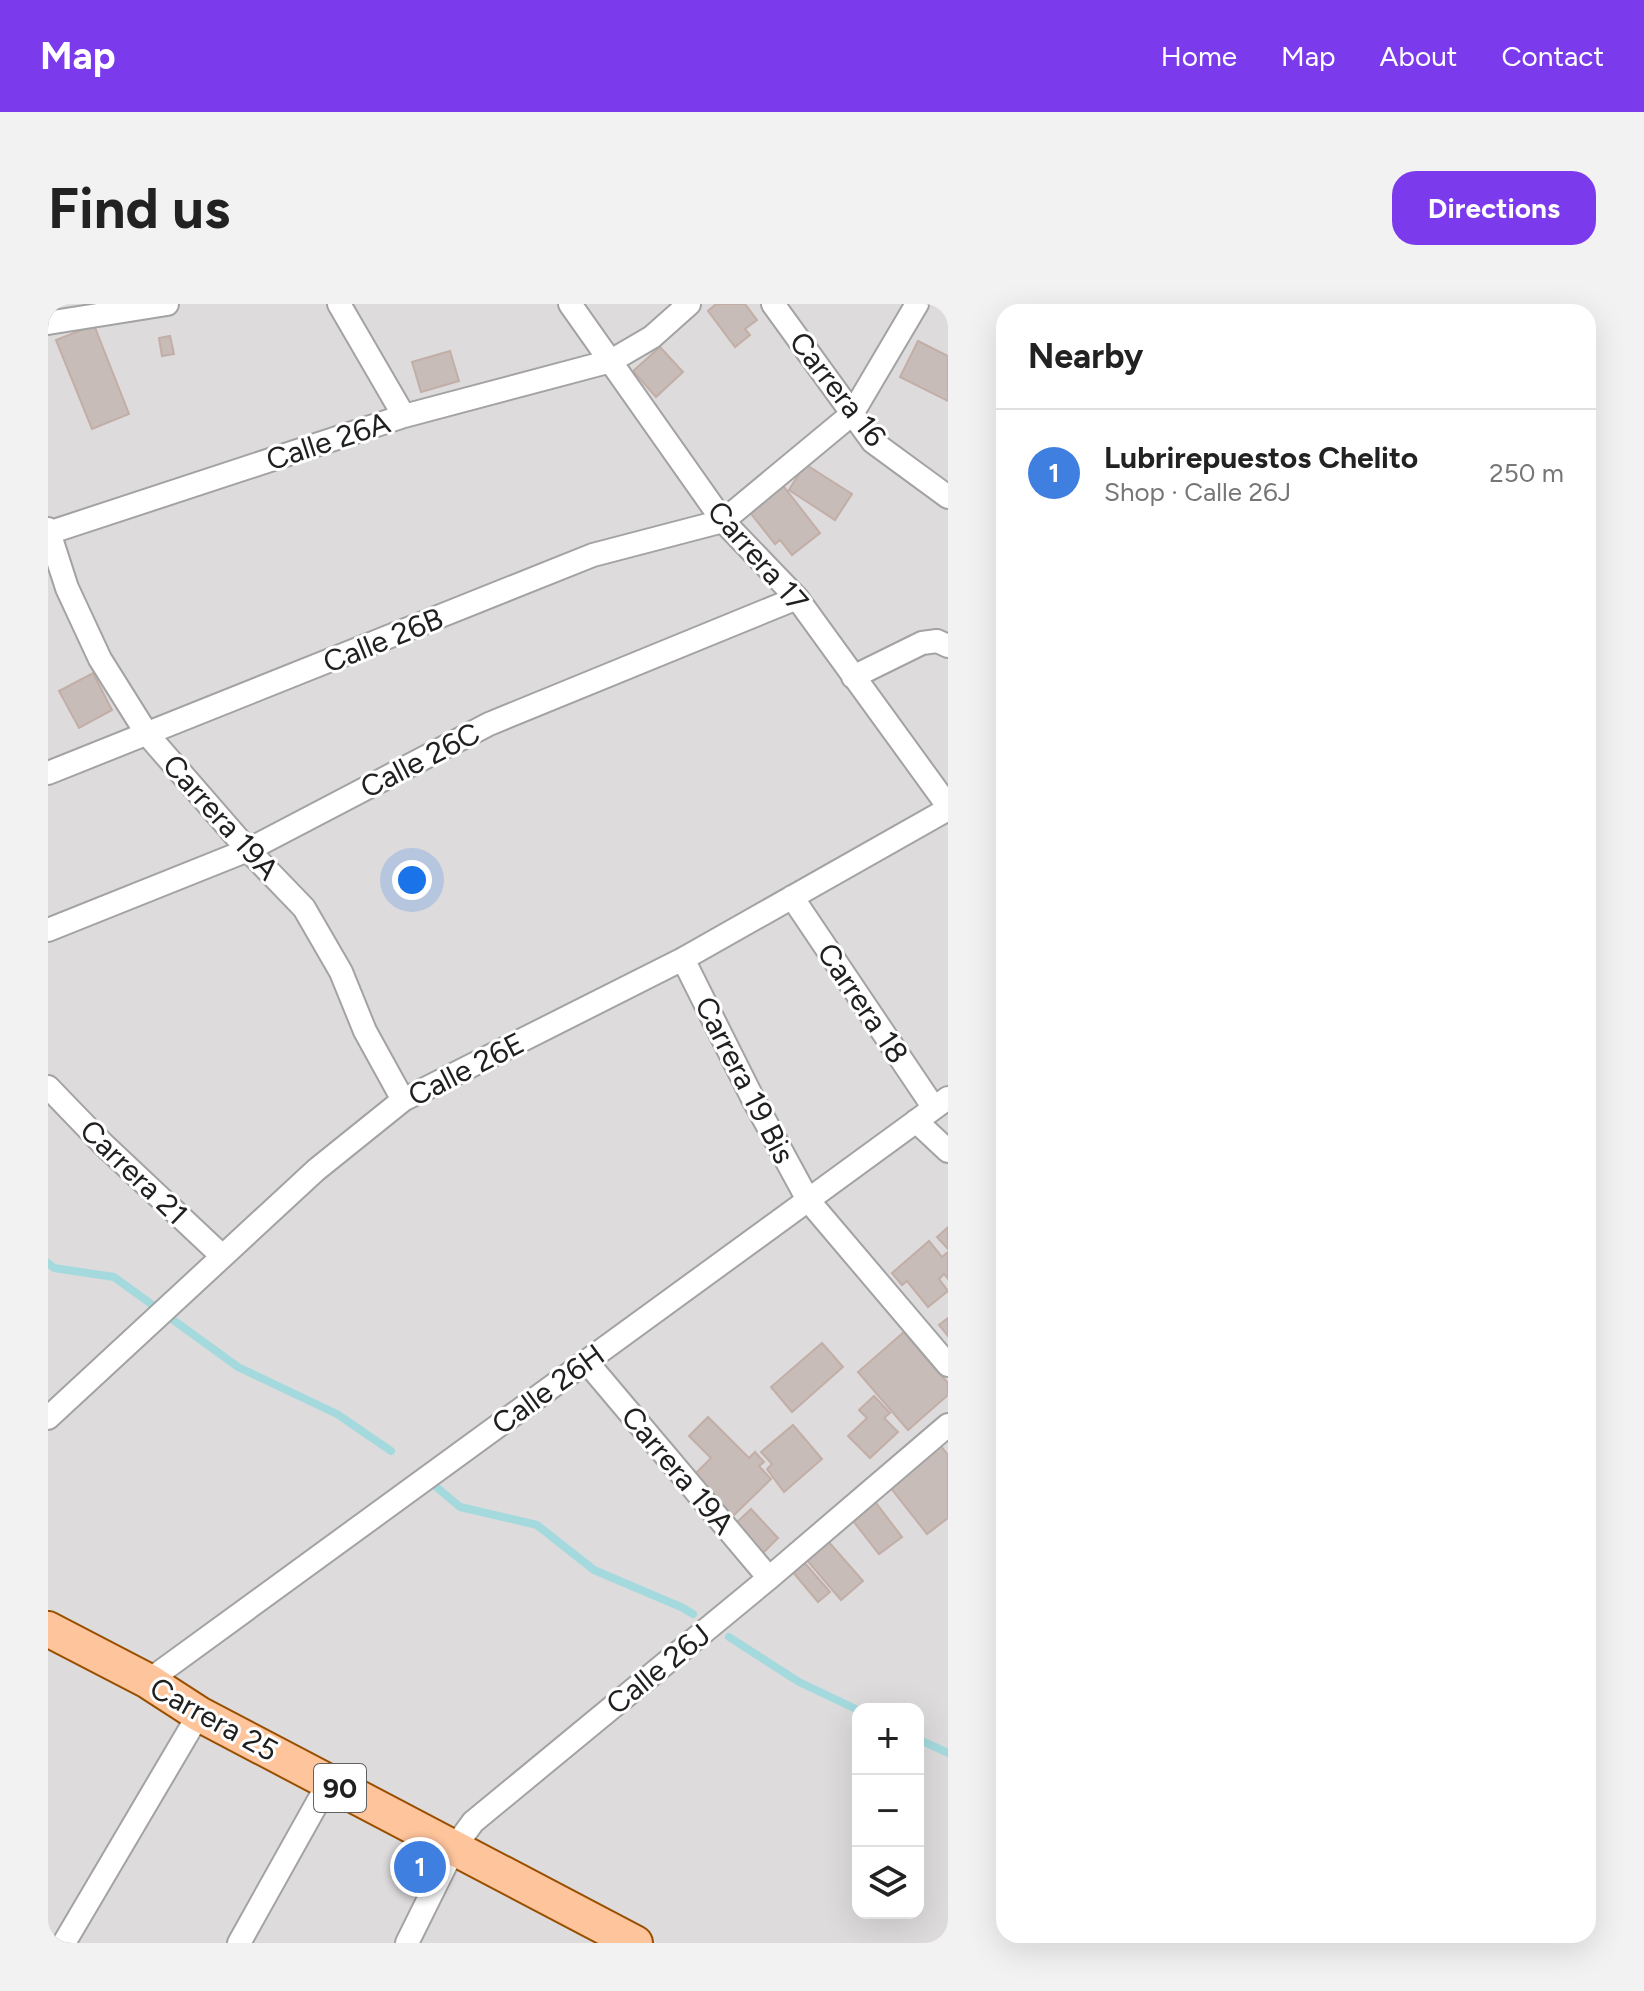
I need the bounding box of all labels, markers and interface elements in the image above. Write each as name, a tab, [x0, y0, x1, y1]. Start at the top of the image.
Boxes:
text: Map	[40, 33, 116, 79]
text: Home	[1161, 39, 1237, 73]
text: Map	[1281, 39, 1336, 73]
text: About	[1380, 39, 1457, 73]
text: Contact	[1501, 39, 1604, 73]
button: Directions	[1392, 171, 1596, 245]
text: Find us	[48, 175, 230, 242]
street label: Carrera 16	[782, 324, 894, 454]
text: Nearby	[1028, 336, 1143, 377]
street label: Calle 26A	[261, 403, 395, 478]
text: Lubrirepuestos Chelito	[1104, 439, 1418, 476]
text: 1	[1049, 457, 1059, 489]
text: 250 m	[1489, 457, 1564, 489]
text: Shop · Calle 26J	[1104, 476, 1291, 508]
street label: Carrera 17	[700, 493, 816, 619]
street label: Calle 26B	[318, 599, 448, 681]
street label: Calle 26C	[354, 714, 486, 806]
street label: Carrera 19A	[155, 747, 287, 888]
your location	[392, 860, 432, 900]
street label: Carrera 18	[809, 936, 917, 1070]
street label: Carrera 19 Bis	[687, 990, 803, 1170]
street label: Calle 26E	[402, 1024, 530, 1114]
street label: Carrera 21	[72, 1112, 196, 1232]
street label: Calle 26H	[484, 1336, 612, 1442]
street label: Carrera 19A	[614, 1398, 743, 1542]
street label: Calle 26J	[599, 1616, 717, 1722]
street label: Carrera 25	[144, 1669, 284, 1769]
map controls	[852, 1703, 924, 1919]
button: +	[852, 1703, 924, 1775]
road number: 90	[314, 1764, 366, 1812]
button: −	[852, 1775, 924, 1847]
pin: 1	[394, 1837, 446, 1897]
button: layers	[852, 1847, 924, 1919]

